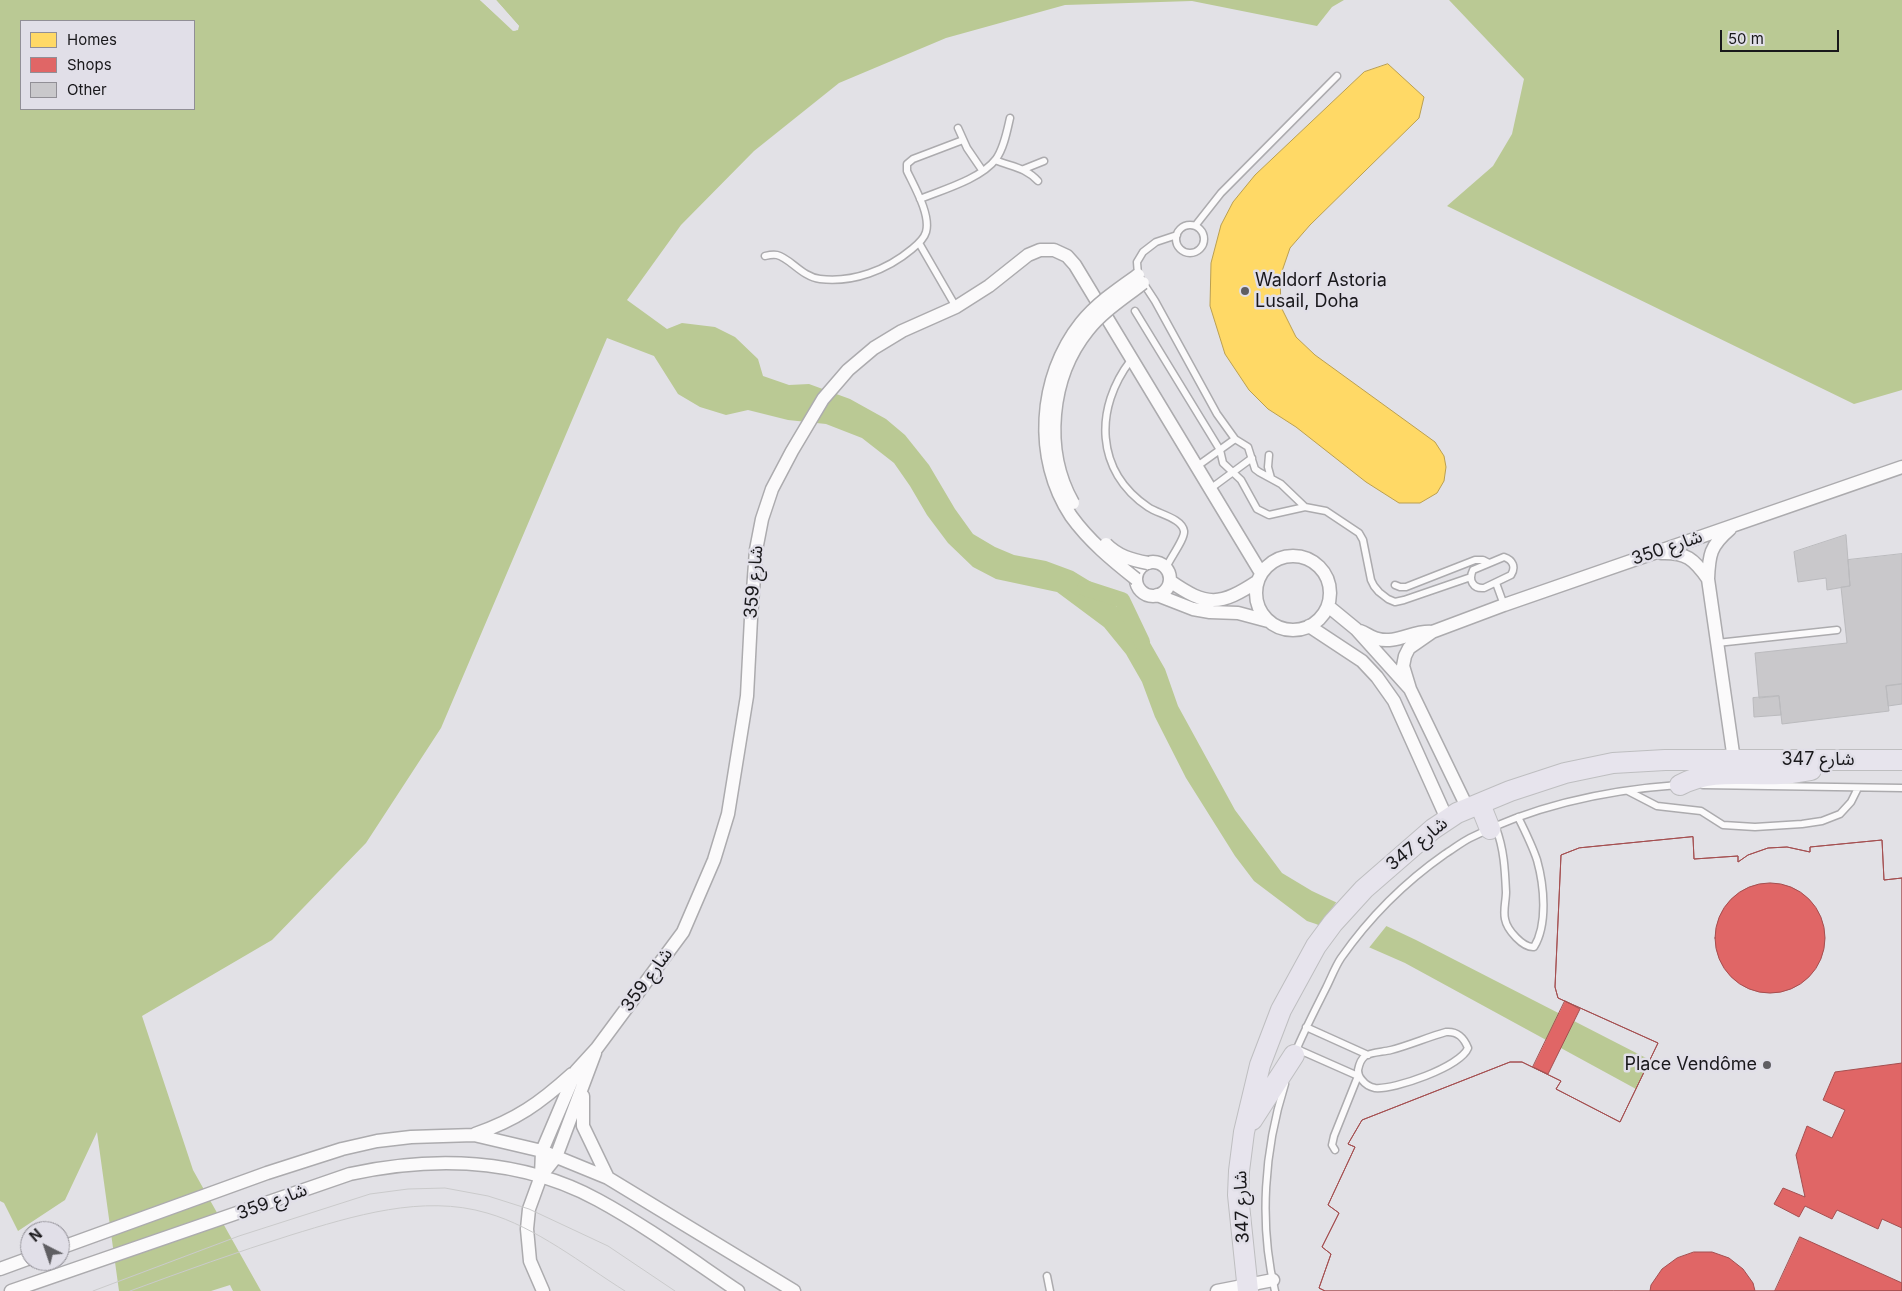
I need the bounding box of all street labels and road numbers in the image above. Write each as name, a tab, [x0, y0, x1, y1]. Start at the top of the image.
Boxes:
street label: شارع 350	[1629, 526, 1705, 570]
street label: شارع 359	[740, 545, 768, 619]
street label: شارع 347	[1781, 749, 1855, 771]
street label: شارع 347	[1382, 813, 1452, 875]
street label: شارع 359	[617, 944, 677, 1016]
street label: شارع 347	[1230, 1170, 1254, 1244]
street label: شارع 359	[234, 1179, 310, 1225]

